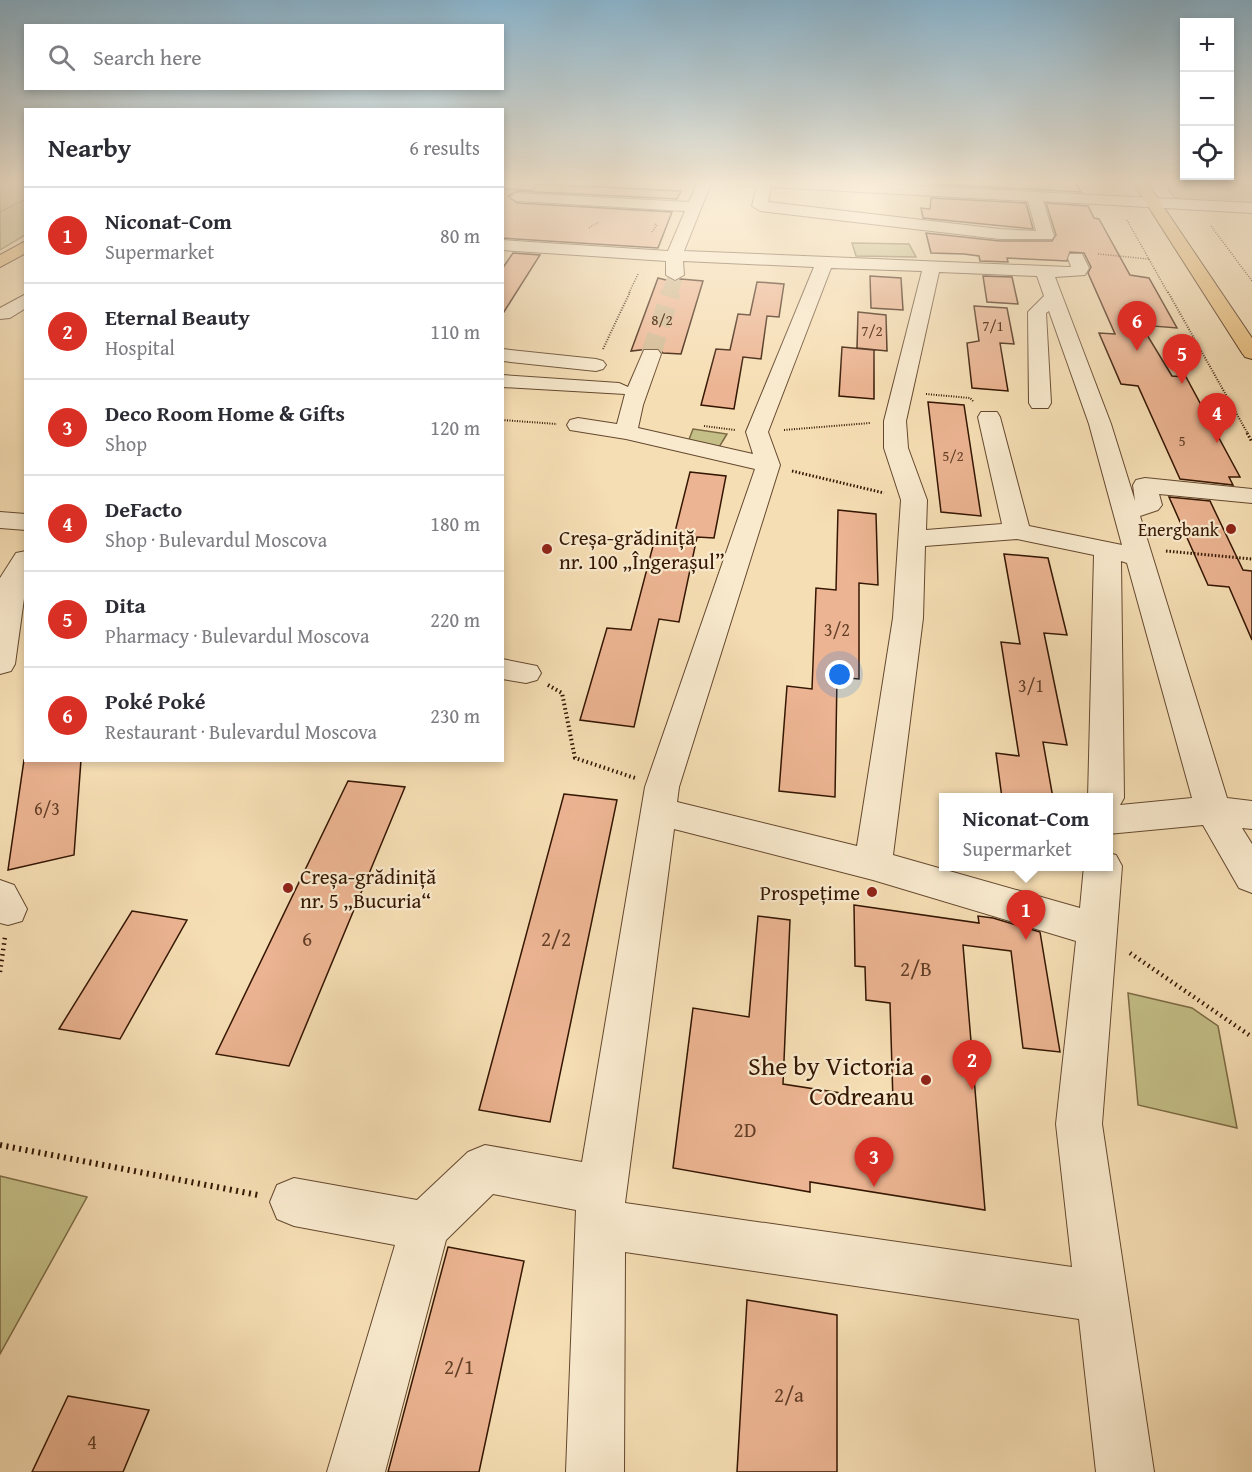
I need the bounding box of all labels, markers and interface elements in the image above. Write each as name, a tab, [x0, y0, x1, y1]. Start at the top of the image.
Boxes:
map controls	[1180, 18, 1234, 180]
button: +	[1180, 18, 1234, 72]
search box	[24, 24, 504, 90]
icon: search	[45, 41, 78, 74]
text: Search here	[93, 41, 202, 73]
button: −	[1180, 72, 1234, 126]
button: locate	[1180, 126, 1234, 180]
text: Nearby	[48, 128, 131, 167]
text: 6 results	[409, 133, 480, 162]
text: Niconat-Com	[105, 205, 232, 237]
text: 1	[62, 221, 73, 250]
text: 80 m	[440, 221, 480, 250]
text: Supermarket	[105, 237, 214, 266]
text: Eternal Beauty	[105, 301, 250, 333]
pin: 6	[1118, 302, 1156, 351]
house number: 8/2	[651, 309, 673, 330]
house number: 7/1	[982, 315, 1004, 336]
text: 2	[62, 317, 73, 346]
text: 110 m	[430, 317, 480, 346]
house number: 7/2	[861, 320, 883, 341]
text: Hospital	[105, 333, 175, 362]
pin: 5	[1162, 334, 1202, 384]
pin: 4	[1198, 394, 1236, 443]
text: Deco Room Home & Gifts	[105, 397, 345, 429]
text: 3	[62, 413, 73, 442]
text: 120 m	[430, 413, 480, 442]
text: Shop	[105, 429, 147, 458]
house number: 5	[1178, 430, 1186, 451]
house number: 5/2	[942, 445, 964, 466]
text: DeFacto	[105, 493, 182, 525]
text: 4	[62, 509, 73, 538]
text: 180 m	[430, 509, 480, 538]
place label: Energbank	[1138, 516, 1220, 543]
place label: Creșa-grădiniță nr. 100 „Îngerașul”	[559, 522, 724, 577]
marker: Energbank	[1224, 522, 1238, 536]
text: Shop · Bulevardul Moscova	[105, 525, 327, 554]
marker: Creșa-grădiniță nr. 100 „Îngerașul”	[540, 542, 554, 556]
text: Dita	[105, 589, 146, 621]
text: 5	[62, 605, 73, 634]
text: 220 m	[430, 605, 480, 634]
house number: 3/2	[824, 616, 850, 643]
text: Pharmacy · Bulevardul Moscova	[105, 621, 369, 650]
your location	[825, 660, 854, 689]
house number: 3/1	[1018, 672, 1044, 699]
text: Poké Poké	[105, 685, 205, 717]
text: 6	[62, 701, 73, 730]
text: 230 m	[430, 701, 480, 730]
text: Restaurant · Bulevardul Moscova	[105, 717, 377, 746]
popup	[939, 793, 1113, 871]
house number: 6/3	[34, 795, 60, 822]
text: Niconat-Com	[963, 802, 1089, 834]
text: Supermarket	[963, 834, 1072, 863]
place label: Creșa-grădiniță nr. 5 „Bucuria“	[300, 861, 436, 916]
place label: Prospețime	[760, 877, 860, 908]
marker: Creșa-grădiniță nr. 5 „Bucuria“	[281, 881, 295, 895]
marker: Prospețime	[865, 885, 879, 899]
pin: 1	[1006, 890, 1046, 940]
house number: 6	[302, 923, 312, 954]
house number: 2/2	[541, 923, 571, 954]
house number: 2/B	[900, 953, 932, 984]
pin: 2	[952, 1040, 992, 1090]
place label: She by Victoria Codreanu	[748, 1046, 915, 1115]
marker: She by Victoria Codreanu	[919, 1073, 933, 1087]
house number: 2D	[734, 1114, 756, 1145]
pin: 3	[854, 1138, 894, 1187]
house number: 2/1	[444, 1351, 474, 1382]
house number: 2/a	[774, 1379, 804, 1410]
house number: 4	[87, 1426, 97, 1457]

